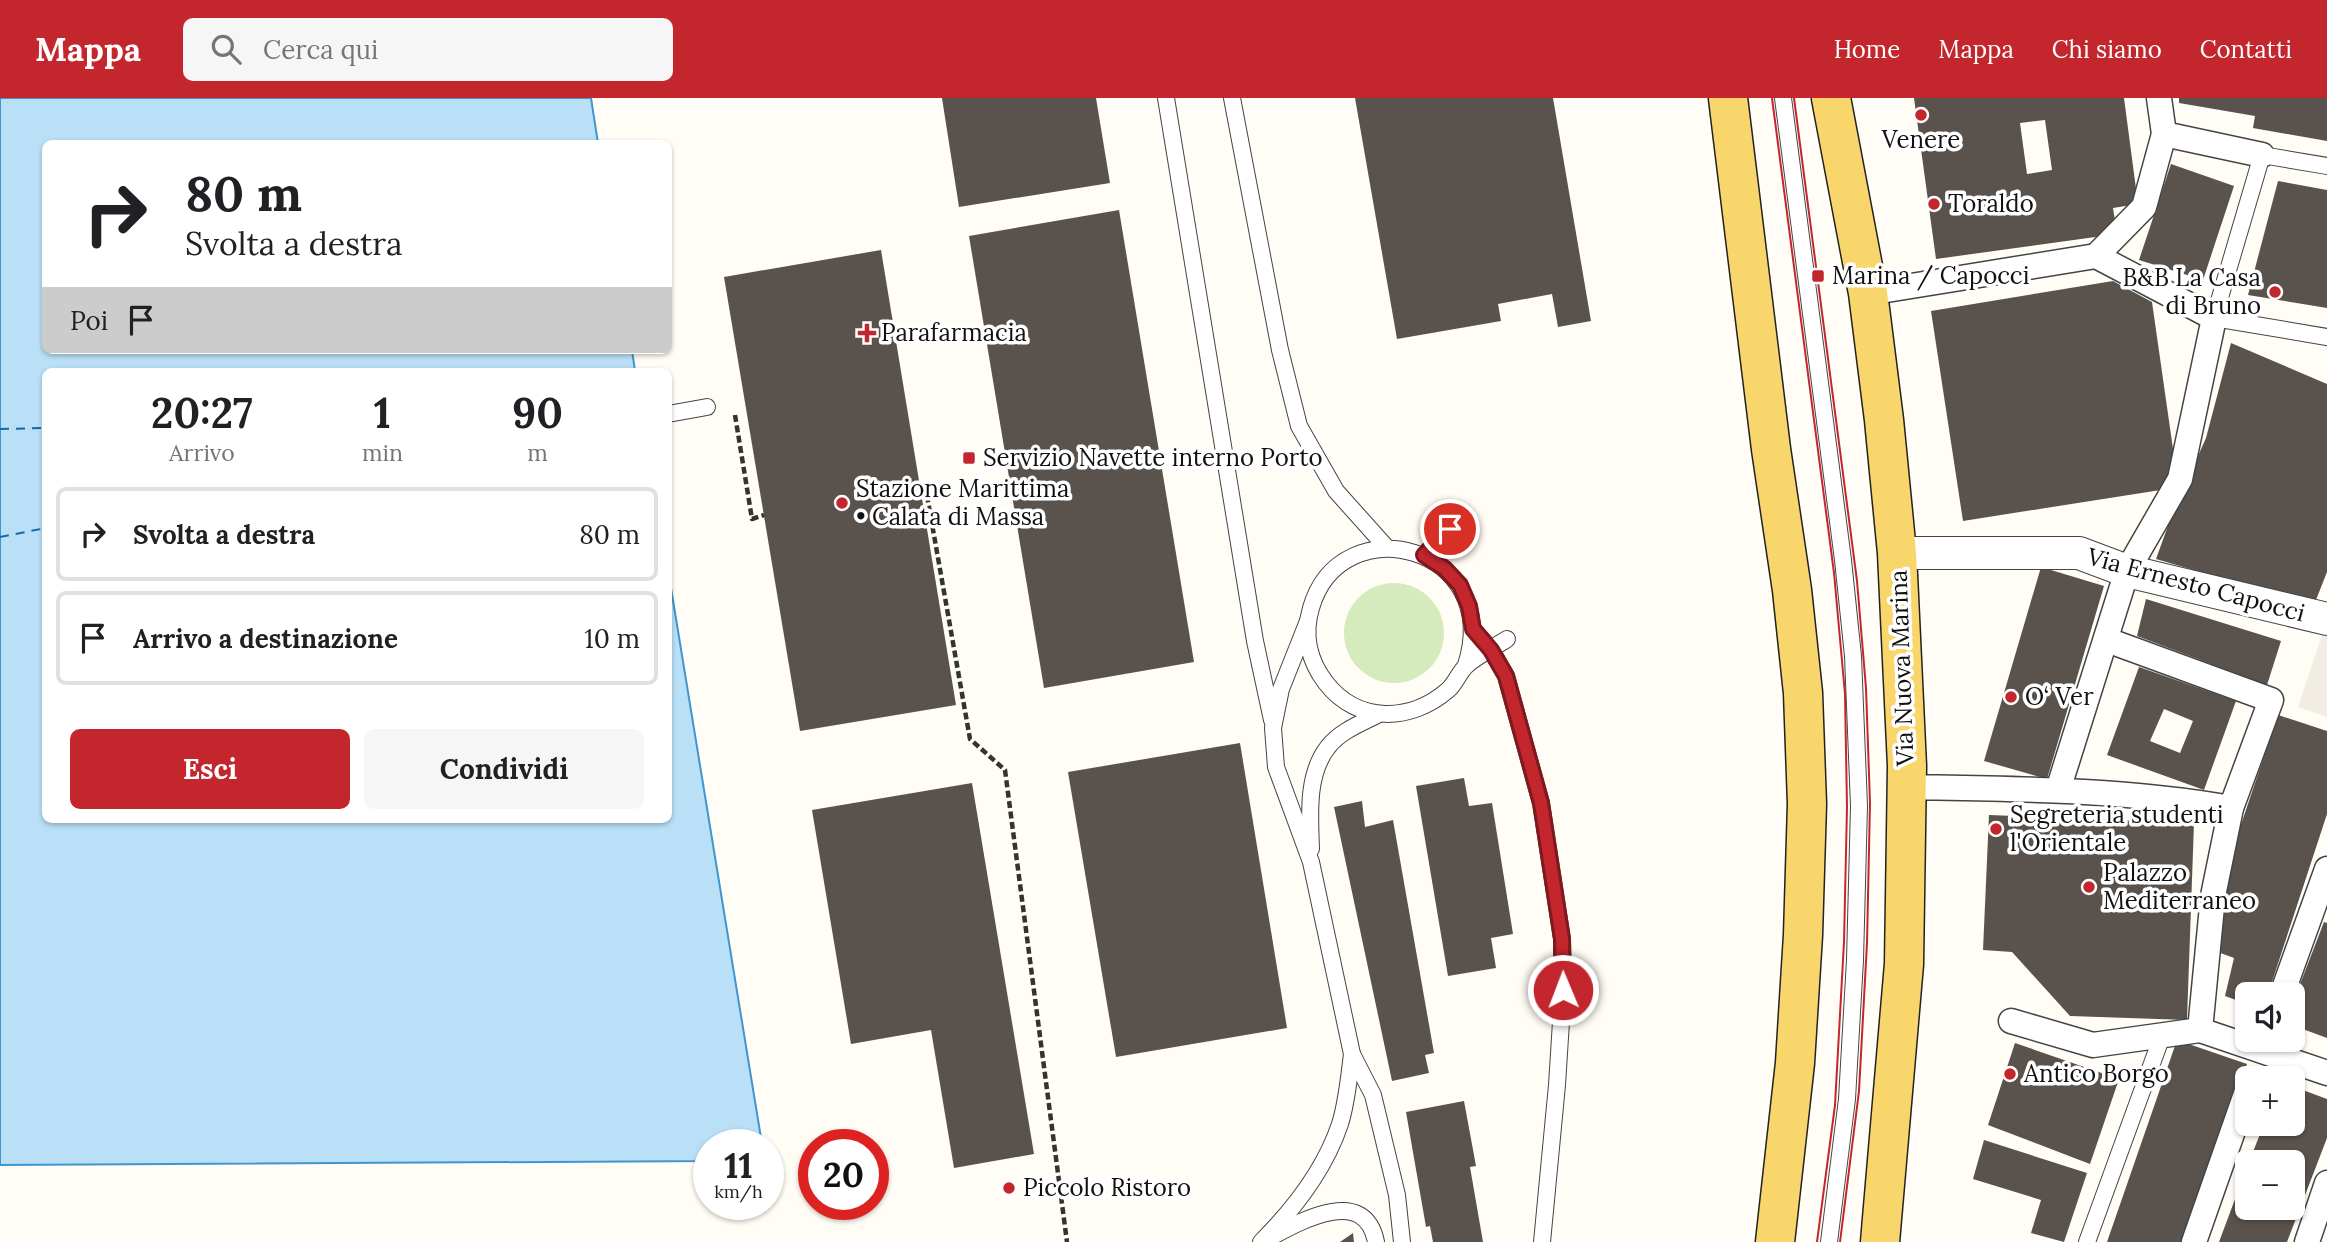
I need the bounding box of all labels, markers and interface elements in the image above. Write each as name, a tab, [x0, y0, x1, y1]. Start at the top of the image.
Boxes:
search box	[183, 18, 673, 81]
text: Mappa	[35, 28, 141, 70]
icon: search	[207, 30, 245, 68]
text: Cerca qui	[263, 33, 378, 66]
text: Home	[1834, 34, 1900, 65]
text: Mappa	[1938, 34, 2014, 65]
text: Chi siamo	[2052, 34, 2162, 65]
text: Contatti	[2200, 34, 2292, 65]
marker: Venere	[1913, 107, 1929, 123]
place label: Venere	[1881, 124, 1960, 155]
text: 80 m	[185, 162, 302, 224]
icon: right	[70, 168, 161, 259]
place label: Toraldo	[1948, 188, 2034, 219]
marker: Toraldo	[1926, 196, 1942, 212]
text: Svolta a destra	[185, 223, 402, 264]
place label: Marina / Capocci	[1832, 260, 2029, 291]
place label: B&B La Casa di Bruno	[2122, 262, 2261, 321]
marker: Marina / Capocci	[1810, 268, 1826, 284]
marker: B&B La Casa di Bruno	[2267, 284, 2283, 300]
icon: arrive	[122, 301, 160, 339]
text: Poi	[70, 304, 108, 337]
place label: Parafarmacia	[881, 317, 1027, 348]
marker: Parafarmacia	[859, 325, 875, 341]
text: 20:27	[151, 386, 253, 440]
text: 1	[374, 386, 391, 440]
text: 90	[512, 386, 563, 440]
text: Arrivo	[169, 438, 235, 467]
text: min	[362, 438, 403, 467]
text: m	[527, 438, 548, 467]
place label: Servizio Navette interno Porto	[983, 442, 1323, 473]
marker: Servizio Navette interno Porto	[961, 450, 977, 466]
place label: Stazione Marittima • Calata di Massa	[856, 473, 1069, 532]
marker: Stazione Marittima • Calata di Massa	[834, 495, 850, 511]
pin	[1420, 499, 1480, 559]
icon: arrive	[1431, 510, 1469, 548]
icon: right	[74, 515, 112, 553]
text: Svolta a destra	[133, 518, 315, 551]
text: 80 m	[579, 518, 640, 551]
street label: Via Ernesto Capocci	[2083, 540, 2308, 628]
street label: Via Nuova Marina	[1883, 569, 1920, 768]
icon: arrive	[74, 619, 112, 657]
text: Arrivo a destinazione	[133, 622, 398, 655]
text: 10 m	[584, 622, 640, 655]
place label: O‘ Ver	[2025, 681, 2094, 712]
marker: O‘ Ver	[2003, 689, 2019, 705]
button: Esci	[70, 729, 350, 809]
button: Condividi	[364, 729, 644, 809]
place label: Segreteria studenti l'Orientale	[2010, 799, 2224, 858]
marker: Segreteria studenti l'Orientale	[1988, 821, 2004, 837]
place label: Palazzo Mediterraneo	[2103, 857, 2256, 916]
marker: Palazzo Mediterraneo	[2081, 879, 2097, 895]
position arrow	[1526, 953, 1600, 1027]
map controls	[2235, 982, 2305, 1220]
button: sound	[2235, 982, 2305, 1052]
place label: Antico Borgo	[2023, 1058, 2169, 1089]
marker: Antico Borgo	[2002, 1066, 2018, 1082]
button: +	[2235, 1066, 2305, 1136]
speed limit sign: 20	[798, 1129, 889, 1220]
text: 11	[724, 1143, 753, 1188]
button: −	[2235, 1150, 2305, 1220]
place label: Piccolo Ristoro	[1023, 1172, 1191, 1203]
text: km/h	[714, 1180, 763, 1203]
marker: Piccolo Ristoro	[1001, 1180, 1017, 1196]

